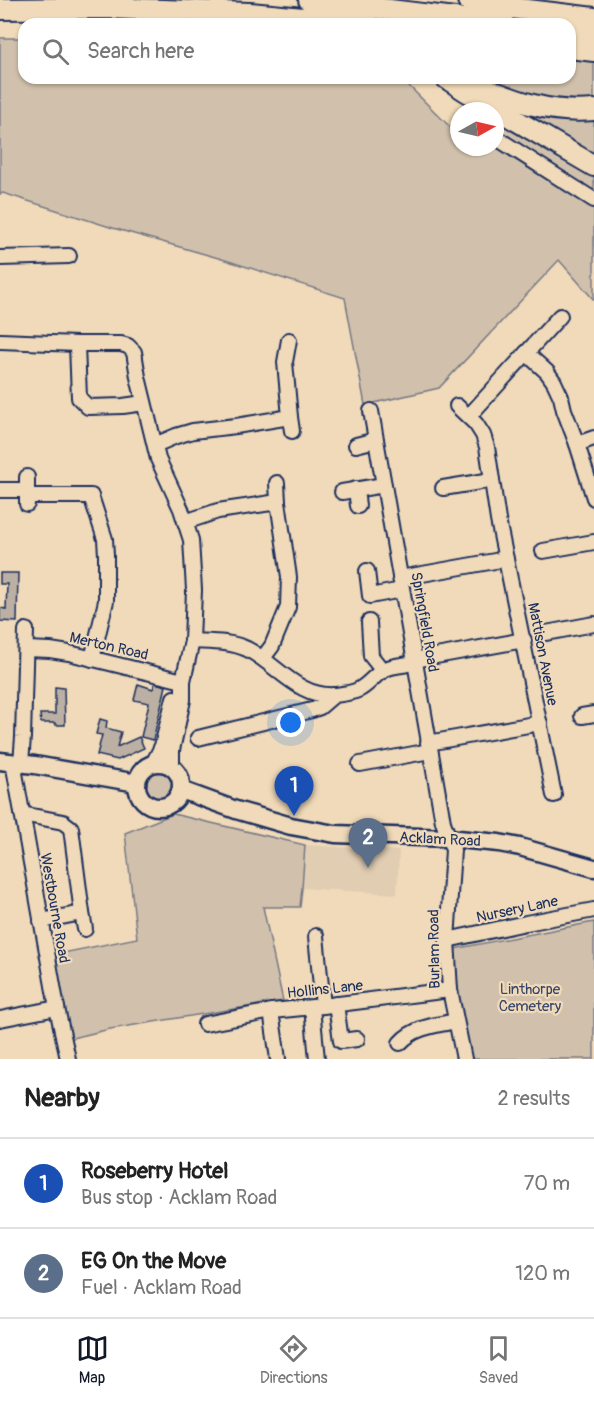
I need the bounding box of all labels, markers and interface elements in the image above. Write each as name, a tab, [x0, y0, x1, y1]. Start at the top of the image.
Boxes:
search box	[18, 18, 576, 84]
icon: search	[39, 35, 72, 68]
text: Search here	[87, 37, 194, 65]
north arrow	[450, 102, 504, 156]
street label: Springfield Road	[406, 571, 443, 674]
street label: Mattison Avenue	[523, 601, 562, 708]
street label: Merton Road	[68, 628, 150, 665]
your location	[276, 708, 305, 737]
pin: 1	[274, 766, 314, 816]
pin: 2	[348, 818, 388, 868]
street label: Acklam Road	[399, 828, 481, 851]
street label: Westbourne Road	[35, 852, 74, 965]
street label: Nursery Lane	[475, 891, 560, 927]
street label: Burlam Road	[424, 909, 445, 989]
street label: Hollins Lane	[286, 976, 365, 1003]
park label: Linthorpe Cemetery	[499, 980, 562, 1016]
text: Nearby	[24, 1082, 100, 1114]
text: 2 results	[498, 1086, 570, 1111]
text: Roseberry Hotel	[81, 1157, 228, 1185]
text: 1	[40, 1171, 47, 1196]
text: 70 m	[524, 1171, 570, 1196]
text: Bus stop · Acklam Road	[81, 1185, 277, 1210]
text: EG On the Move	[81, 1247, 226, 1275]
text: 2	[38, 1261, 49, 1286]
text: 120 m	[515, 1261, 570, 1286]
text: Fuel · Acklam Road	[81, 1275, 242, 1300]
tab: Map	[76, 1332, 109, 1388]
tab: Directions	[260, 1332, 328, 1388]
tab: Saved	[479, 1332, 518, 1388]

